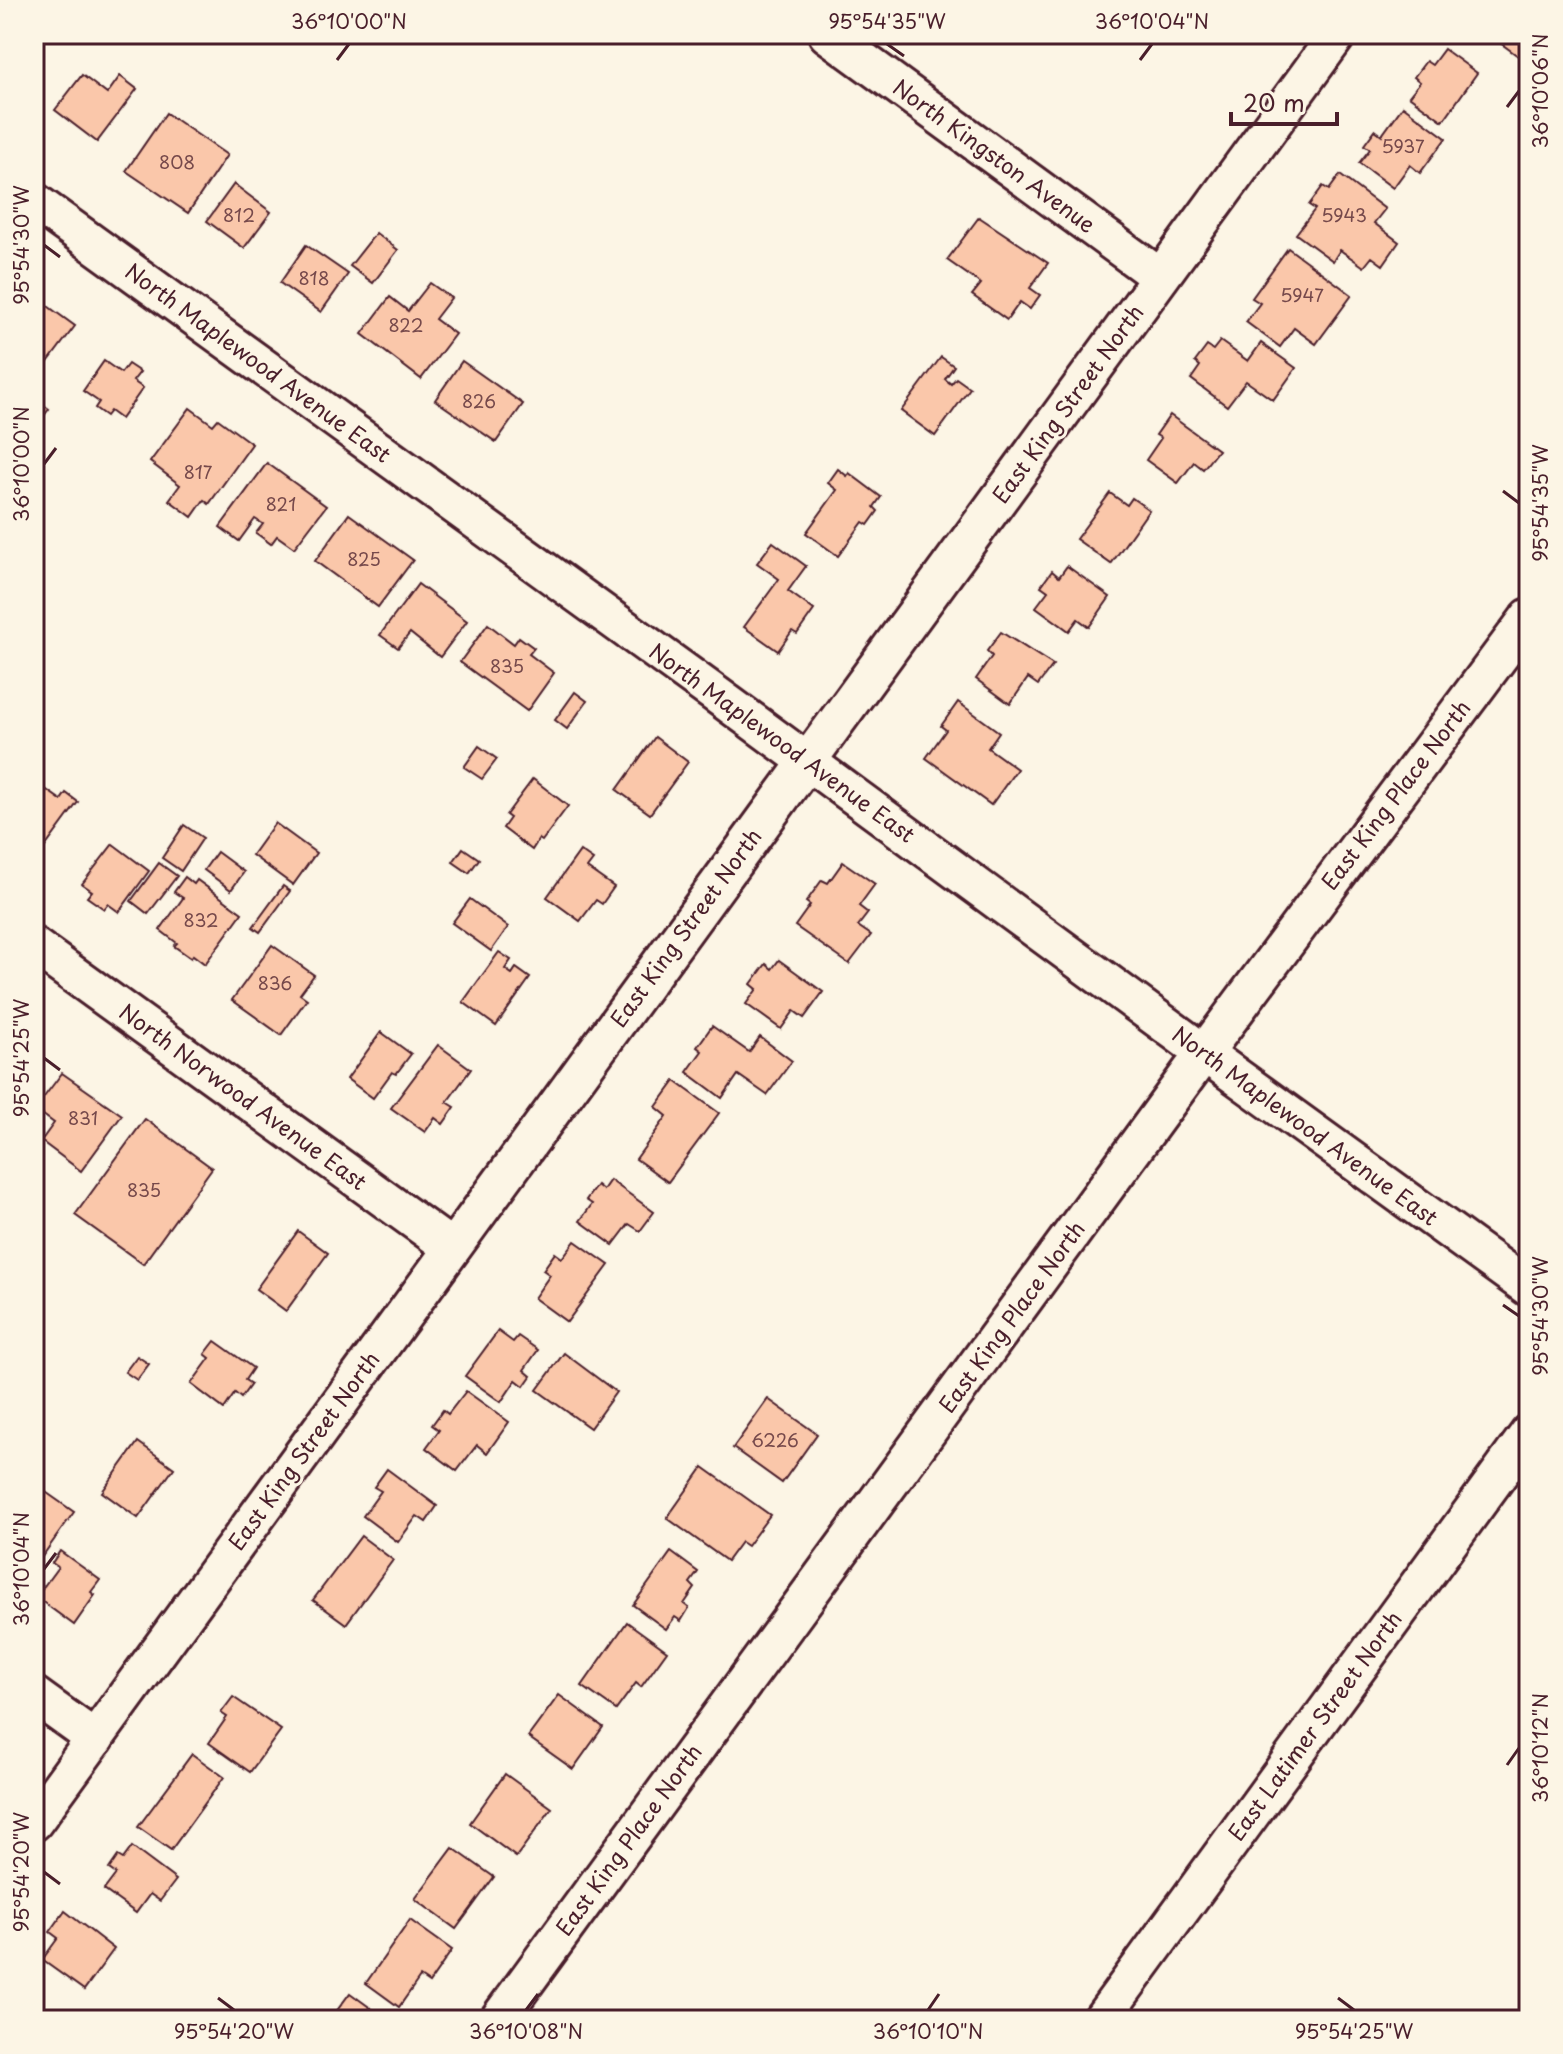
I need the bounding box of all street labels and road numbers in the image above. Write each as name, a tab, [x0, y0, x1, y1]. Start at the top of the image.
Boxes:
street label: North Kingston Avenue	[887, 70, 1103, 240]
street label: North Maplewood Avenue East	[119, 254, 399, 470]
street label: East King Street North	[983, 297, 1150, 509]
street label: North Maplewood Avenue East	[643, 634, 923, 850]
street label: East King Place North	[1312, 692, 1477, 896]
street label: East King Street North	[601, 821, 768, 1033]
street label: North Norwood Avenue East	[113, 995, 375, 1197]
street label: North Maplewood Avenue East	[1166, 1017, 1446, 1233]
street label: East King Place North	[930, 1213, 1092, 1419]
street label: East King Street North	[219, 1344, 386, 1556]
street label: East Latimer Street North	[1219, 1603, 1409, 1847]
street label: East King Place North	[547, 1736, 709, 1942]

